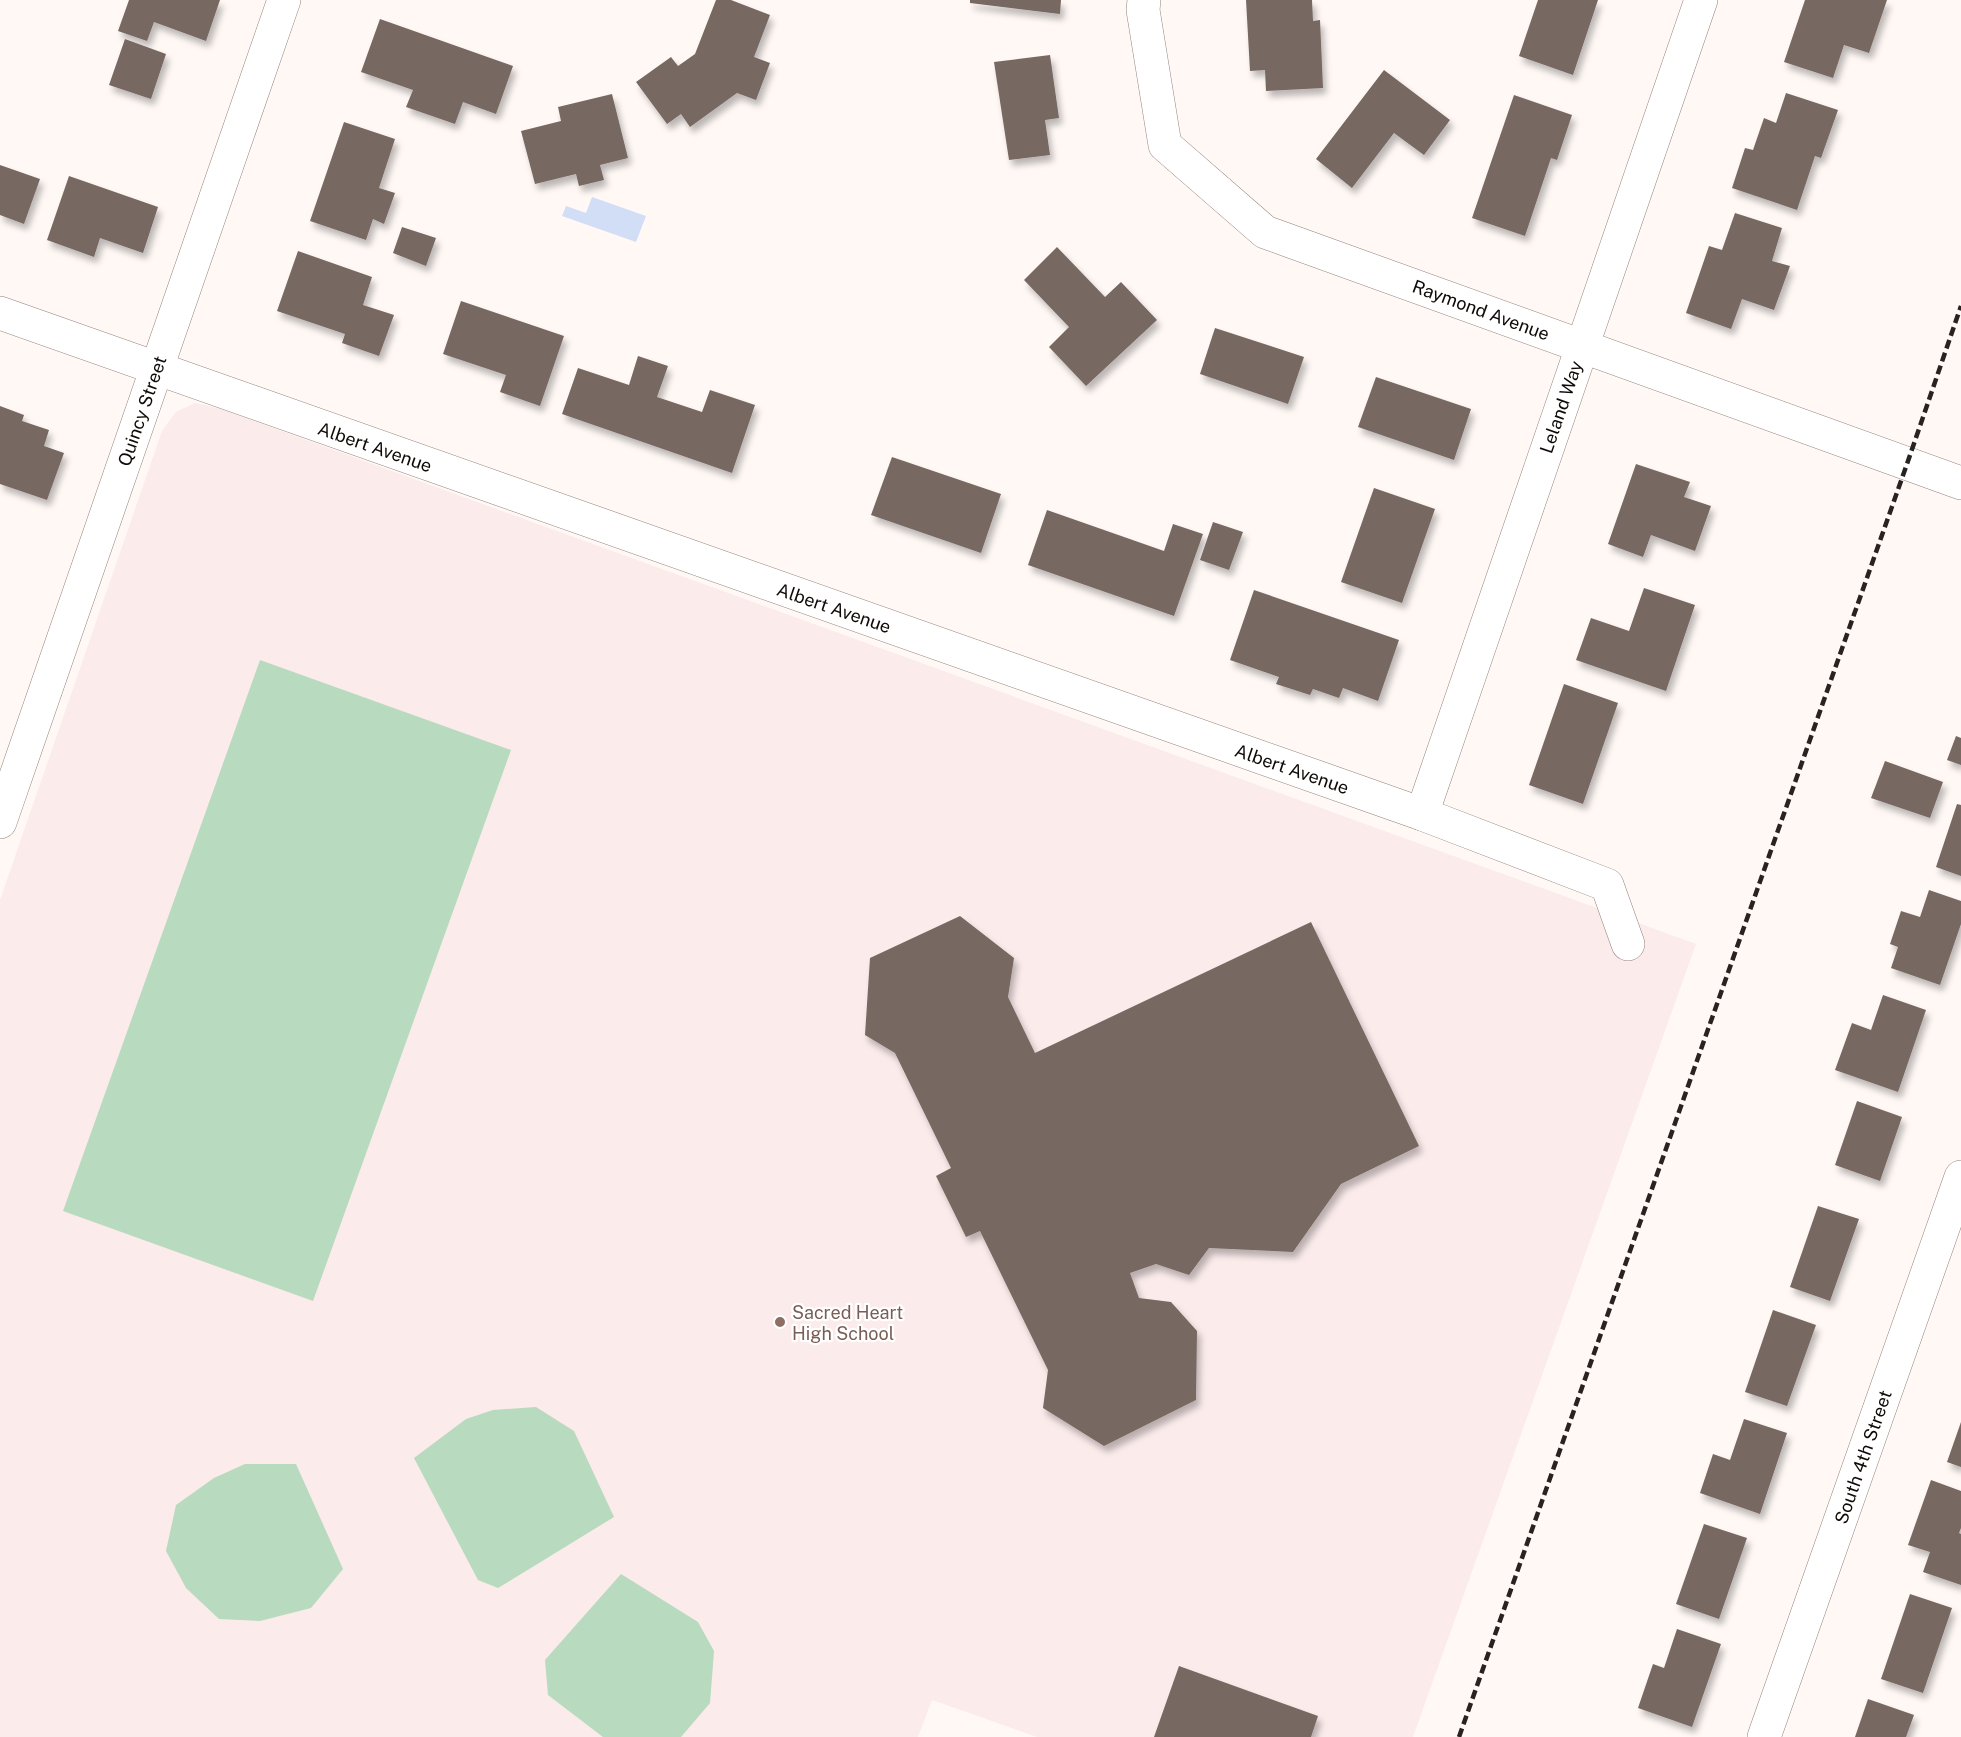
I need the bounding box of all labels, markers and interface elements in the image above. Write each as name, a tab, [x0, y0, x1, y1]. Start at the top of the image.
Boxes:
street label: Raymond Avenue	[1410, 275, 1552, 345]
street label: Quincy Street	[113, 353, 171, 469]
street label: Leland Way	[1535, 358, 1587, 456]
street label: Albert Avenue	[315, 418, 435, 476]
street label: Albert Avenue	[774, 579, 894, 637]
street label: Albert Avenue	[1232, 740, 1352, 798]
place label: Sacred Heart High School	[792, 1302, 903, 1344]
marker: Sacred Heart High School	[773, 1315, 787, 1329]
street label: South 4th Street	[1830, 1387, 1896, 1527]

